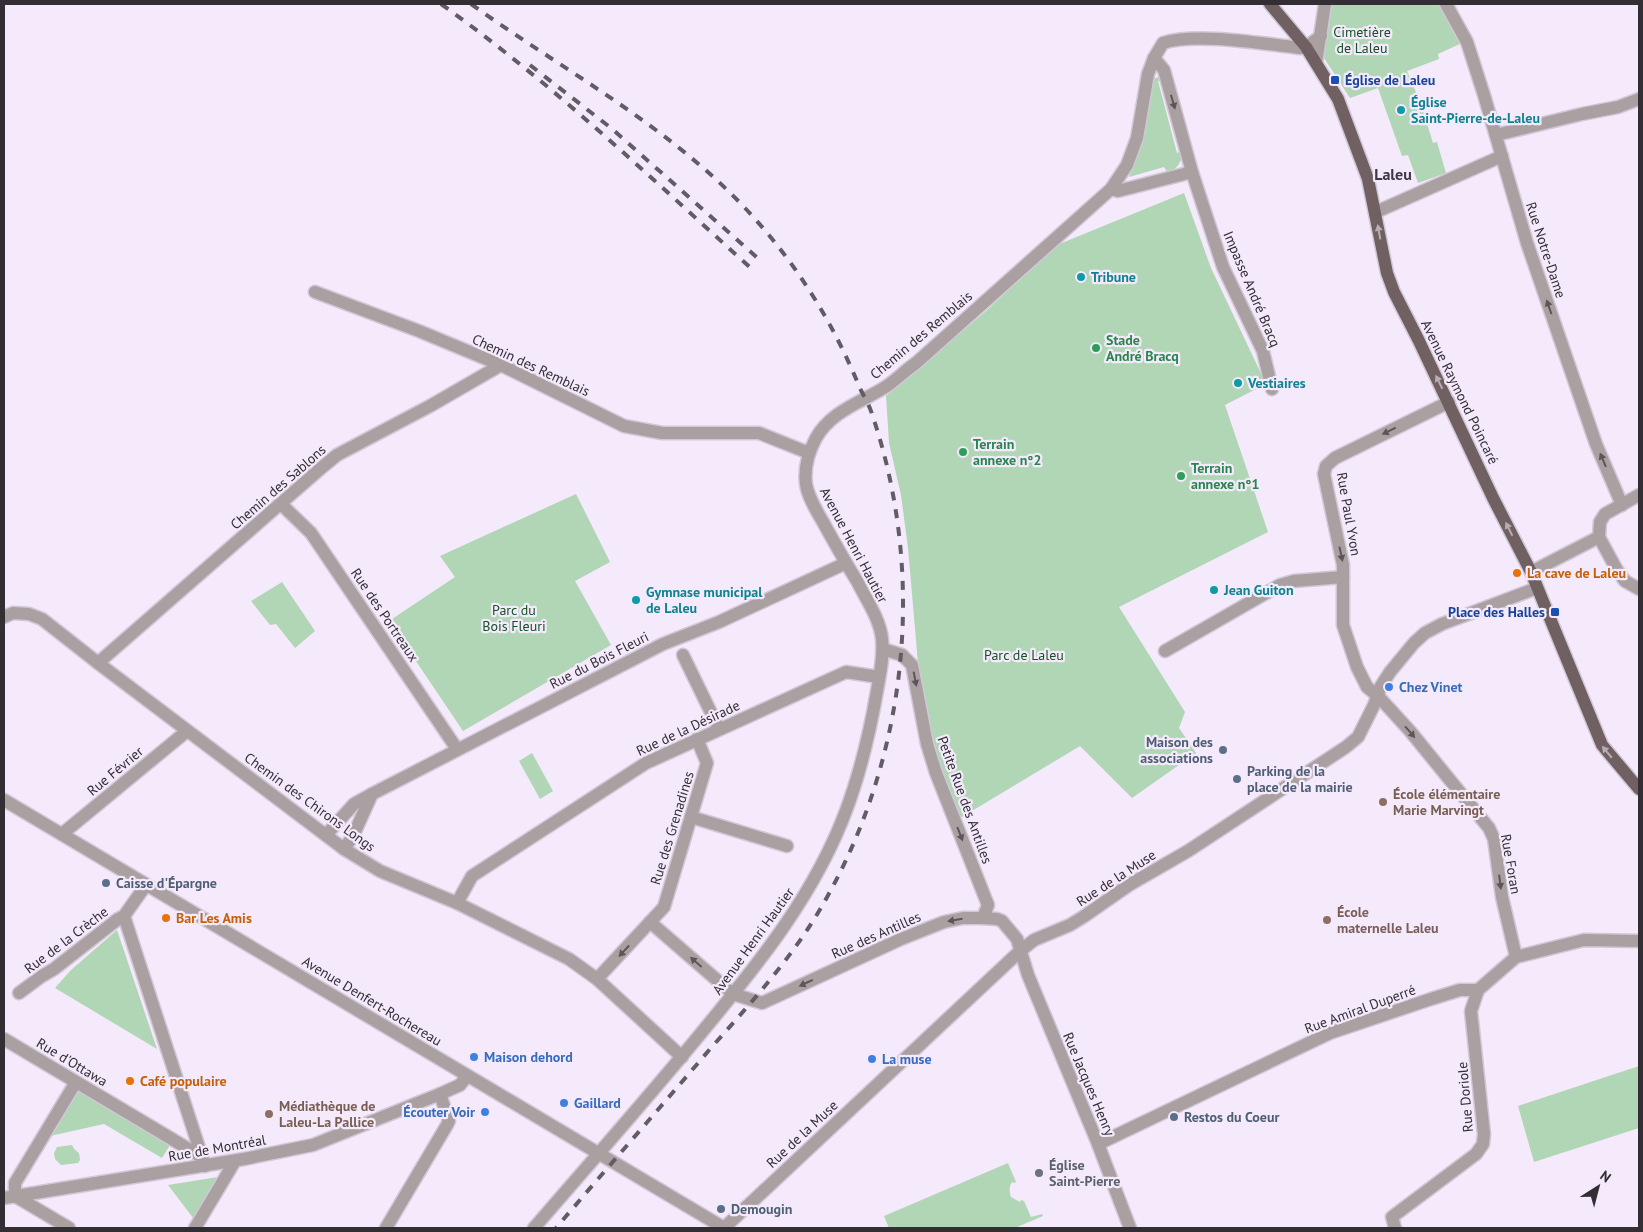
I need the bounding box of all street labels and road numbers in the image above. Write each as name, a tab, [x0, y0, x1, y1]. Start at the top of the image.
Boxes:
street label: Rue Notre-Dame	[1522, 200, 1570, 300]
street label: Impasse André Bracq	[1219, 228, 1285, 350]
street label: Chemin des Remblais	[866, 287, 976, 383]
street label: Avenue Raymond Poincaré	[1417, 317, 1503, 467]
street label: Chemin des Remblais	[469, 330, 593, 400]
street label: Chemin des Sablons	[227, 441, 330, 533]
street label: Rue Paul Yvon	[1333, 471, 1365, 557]
street label: Avenue Henri Hautier	[816, 484, 892, 606]
street label: Rue des Portreaux	[347, 565, 423, 665]
street label: Rue du Bois Fleuri	[546, 627, 652, 693]
street label: Rue de la Désirade	[633, 696, 743, 760]
street label: Petite Rue des Antilles	[934, 734, 996, 866]
street label: Rue Février	[83, 742, 147, 800]
street label: Chemin des Chirons Longs	[241, 748, 379, 856]
street label: Rue des Grenadines	[646, 769, 698, 887]
street label: Rue Foran	[1497, 833, 1525, 895]
street label: Rue de la Muse	[1073, 846, 1159, 910]
street label: Avenue Henri Hautier	[708, 884, 798, 998]
street label: Rue de la Crèche	[21, 903, 111, 977]
street label: Rue des Antilles	[829, 907, 924, 963]
street label: Avenue Denfert-Rochereau	[299, 952, 445, 1050]
street label: Rue Amiral Duperré	[1302, 981, 1418, 1037]
street label: Rue Jacques Henry	[1059, 1029, 1119, 1139]
street label: Rue d'Ottawa	[33, 1034, 111, 1090]
street label: Rue Doriole	[1453, 1061, 1477, 1133]
street label: Rue de la Muse	[762, 1096, 842, 1172]
street label: Rue de Montréal	[167, 1131, 267, 1165]

